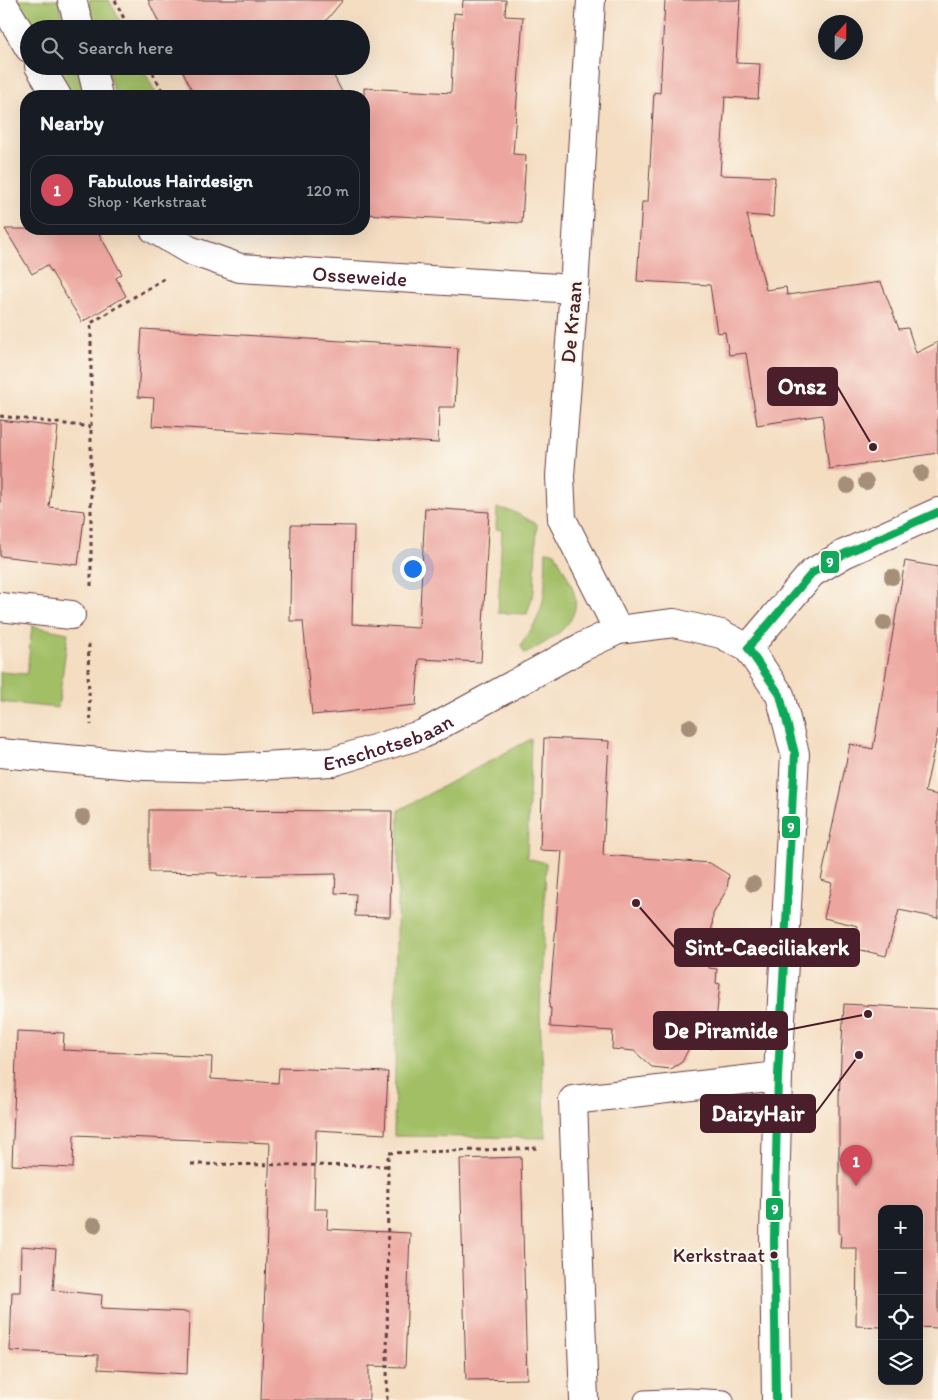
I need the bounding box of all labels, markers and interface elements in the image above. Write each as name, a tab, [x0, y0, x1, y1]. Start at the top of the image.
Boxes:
north arrow	[818, 15, 863, 60]
search box	[20, 20, 370, 75]
icon: search	[38, 34, 66, 62]
text: Search here	[78, 36, 173, 59]
text: Nearby	[40, 110, 104, 135]
text: Fabulous Hairdesign	[88, 169, 253, 192]
text: 1	[53, 181, 61, 200]
text: 120 m	[306, 181, 349, 200]
text: Shop · Kerkstraat	[88, 192, 206, 211]
street label: Osseweide	[312, 260, 408, 291]
street label: De Kraan	[555, 280, 587, 364]
callout: Onsz	[768, 368, 837, 405]
text: Onsz	[778, 373, 827, 400]
line badge: 9	[820, 550, 840, 574]
text: 9	[826, 554, 834, 571]
your location	[400, 556, 426, 582]
street label: Enschotsebaan	[323, 708, 457, 775]
line badge: 9	[781, 815, 801, 839]
text: 9	[787, 819, 795, 836]
callout: Sint-Caeciliakerk	[675, 929, 859, 966]
text: Sint-Caeciliakerk	[685, 934, 850, 961]
callout: De Piramide	[654, 1012, 787, 1049]
text: De Piramide	[664, 1017, 778, 1044]
callout: DaizyHair	[701, 1095, 815, 1132]
text: DaizyHair	[711, 1100, 806, 1127]
pin: 1	[840, 1145, 872, 1186]
line badge: 9	[765, 1197, 784, 1221]
text: 9	[771, 1201, 779, 1218]
map controls	[878, 1205, 923, 1385]
button: +	[878, 1205, 923, 1250]
place label: Kerkstraat	[673, 1243, 765, 1267]
marker: Kerkstraat	[769, 1250, 779, 1260]
button: −	[878, 1250, 923, 1295]
button: locate	[878, 1295, 923, 1340]
button: layers	[878, 1340, 923, 1385]

